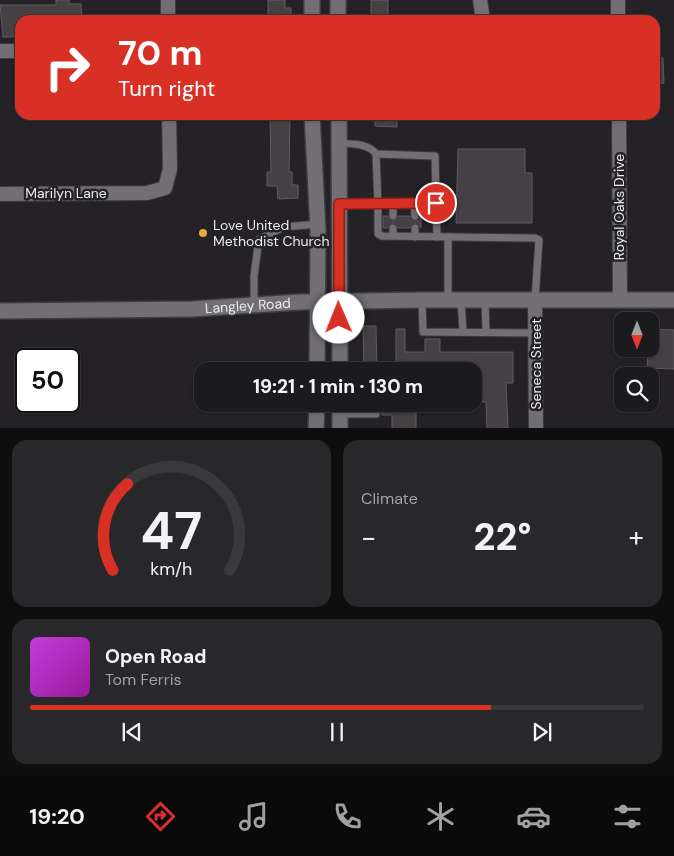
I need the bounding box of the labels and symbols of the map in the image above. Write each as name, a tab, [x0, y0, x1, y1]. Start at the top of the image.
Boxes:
street label: Royal Oaks Drive	[610, 154, 628, 260]
pin	[415, 182, 457, 224]
street label: Marilyn Lane	[25, 184, 107, 202]
place label: Love United Methodist Church	[213, 216, 329, 250]
marker: Love United Methodist Church	[197, 227, 209, 239]
position arrow	[312, 291, 364, 343]
street label: Langley Road	[204, 294, 291, 317]
north arrow	[614, 312, 659, 358]
street label: Seneca Street	[527, 318, 545, 410]
speed limit sign: 50	[15, 348, 80, 413]

